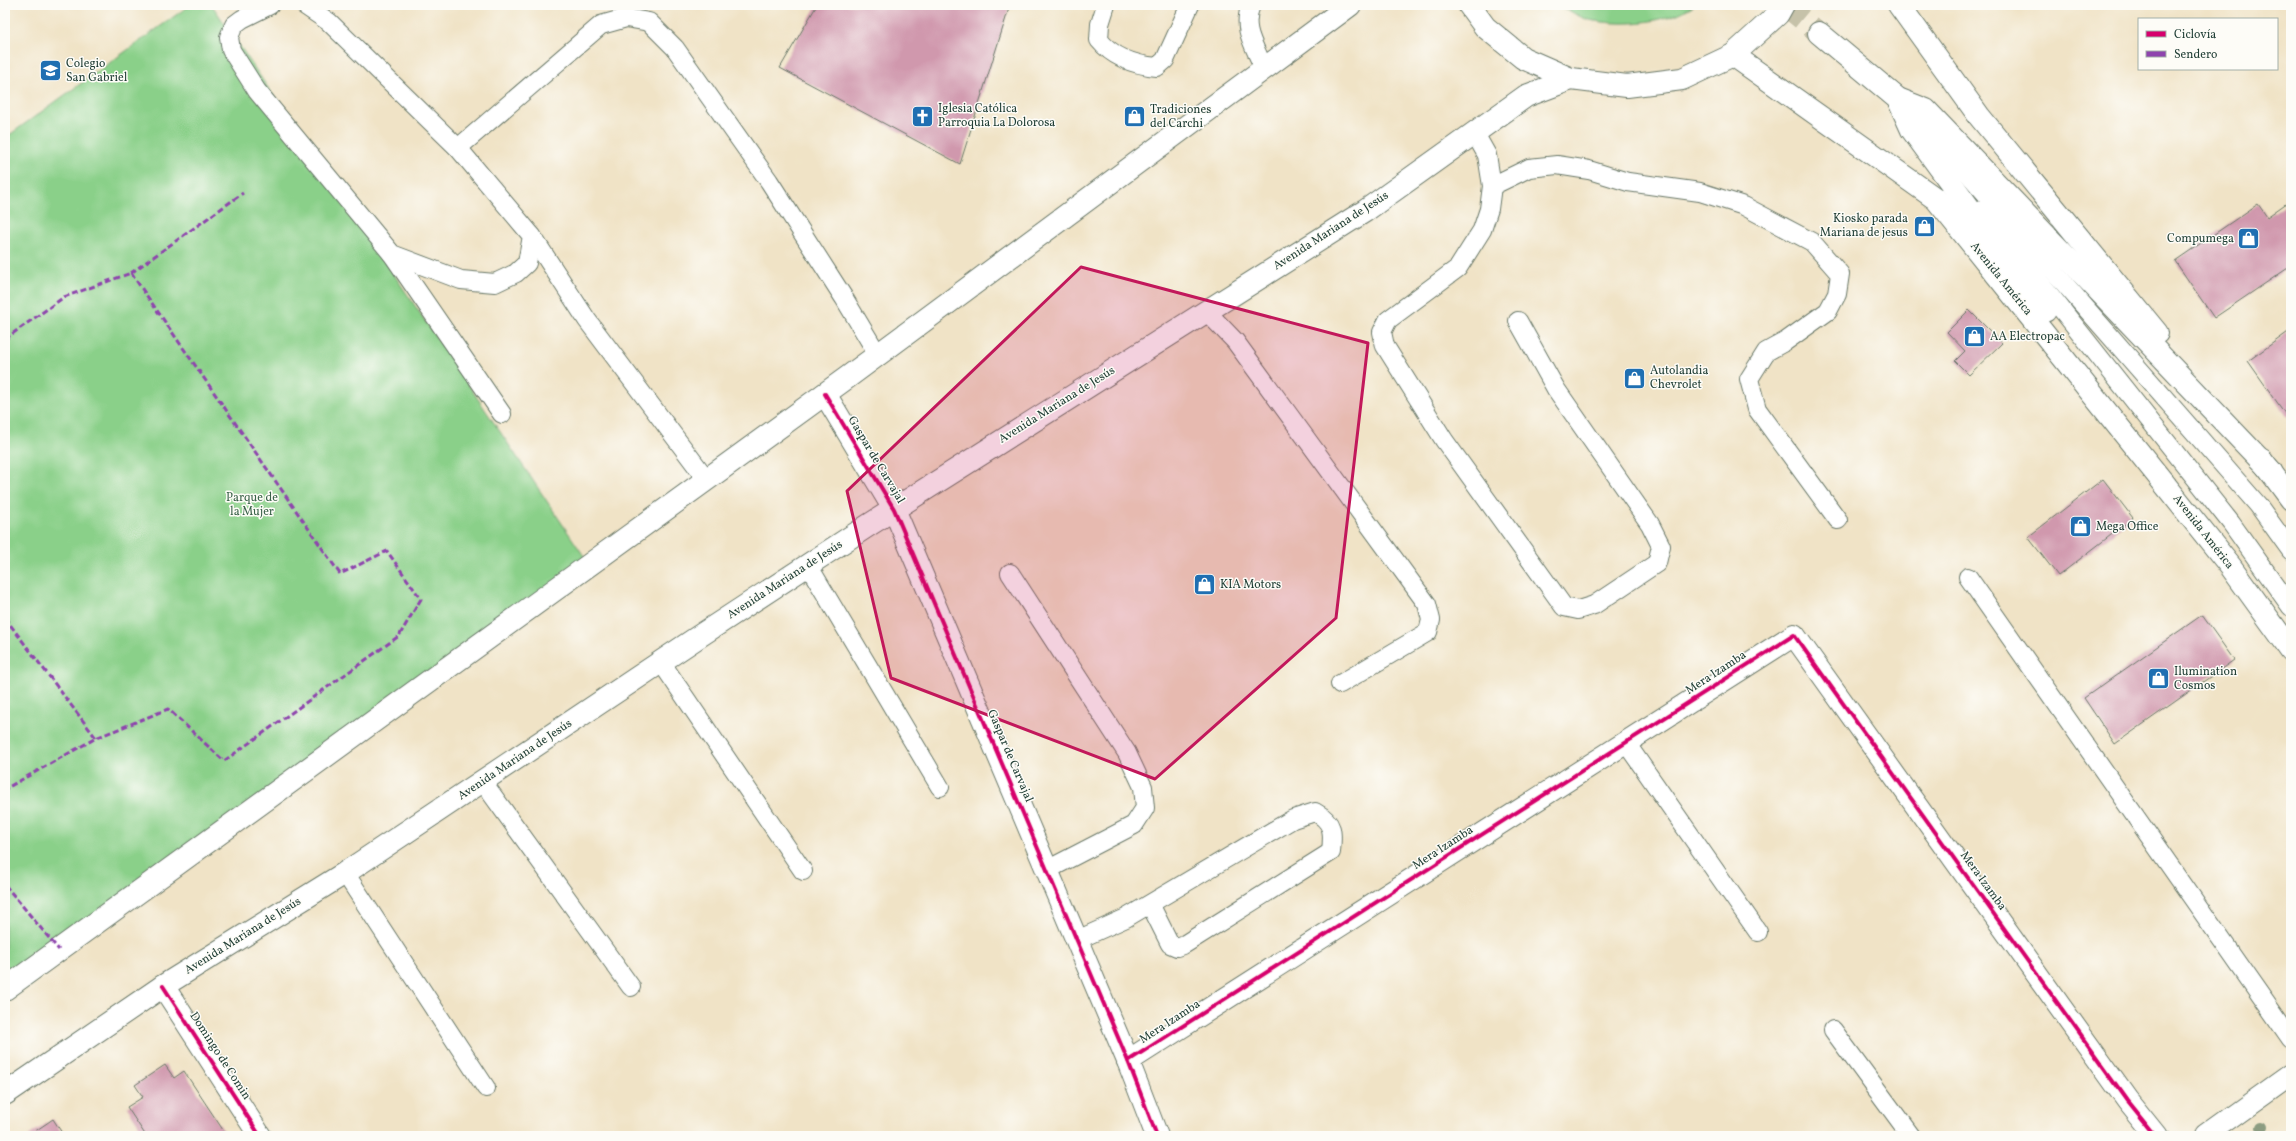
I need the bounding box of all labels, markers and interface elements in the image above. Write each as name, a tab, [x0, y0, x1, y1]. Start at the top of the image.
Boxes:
legend	[2138, 18, 2278, 70]
text: Ciclovía	[2174, 27, 2216, 43]
text: Sendero	[2174, 47, 2217, 63]
place label: Colegio San Gabriel	[66, 56, 128, 86]
school or university icon: Colegio San Gabriel	[38, 58, 64, 84]
place label: Iglesia Católica Parroquia La Dolorosa	[938, 101, 1055, 131]
place label: Tradiciones del Carchi	[1150, 102, 1211, 132]
church icon: Iglesia Católica Parroquia La Dolorosa	[910, 103, 936, 129]
shop icon: Tradiciones del Carchi	[1122, 104, 1148, 130]
street label: Avenida Mariana de Jesús	[1270, 188, 1392, 274]
place label: Kiosko parada Mariana de jesus	[1820, 211, 1908, 241]
shop icon: Kiosko parada Mariana de jesus	[1911, 213, 1937, 239]
shop icon: Compumega	[2236, 226, 2262, 252]
place label: Compumega	[2167, 231, 2234, 247]
street label: Avenida América	[1966, 239, 2036, 319]
shop icon: AA Electropac	[1961, 324, 1987, 350]
place label: AA Electropac	[1990, 329, 2065, 345]
street label: Avenida Mariana de Jesús	[996, 363, 1118, 447]
place label: Autolandia Chevrolet	[1650, 363, 1708, 393]
shop icon: Autolandia Chevrolet	[1622, 365, 1648, 391]
street label: Gaspar de Carvajal	[844, 413, 909, 507]
park label: Parque de la Mujer	[226, 490, 278, 520]
street label: Avenida América	[2169, 491, 2237, 573]
shop icon: Mega Office	[2068, 514, 2094, 540]
place label: Mega Office	[2096, 519, 2159, 535]
street label: Avenida Mariana de Jesús	[724, 537, 846, 623]
shop icon: KIA Motors	[1192, 572, 1218, 598]
place label: KIA Motors	[1220, 577, 1281, 593]
street label: Mera Izamba	[1683, 647, 1749, 699]
place label: Ilumination Cosmos	[2174, 664, 2237, 694]
shop icon: Ilumination Cosmos	[2146, 666, 2172, 692]
street label: Gaspar de Carvajal	[983, 707, 1037, 805]
street label: Avenida Mariana de Jesús	[455, 716, 575, 804]
street label: Mera Izamba	[1410, 822, 1476, 874]
street label: Mera Izamba	[1956, 848, 2010, 914]
street label: Avenida Mariana de Jesús	[182, 894, 304, 978]
street label: Mera Izamba	[1137, 996, 1203, 1048]
street label: Domingo de Comin	[186, 1009, 254, 1103]

